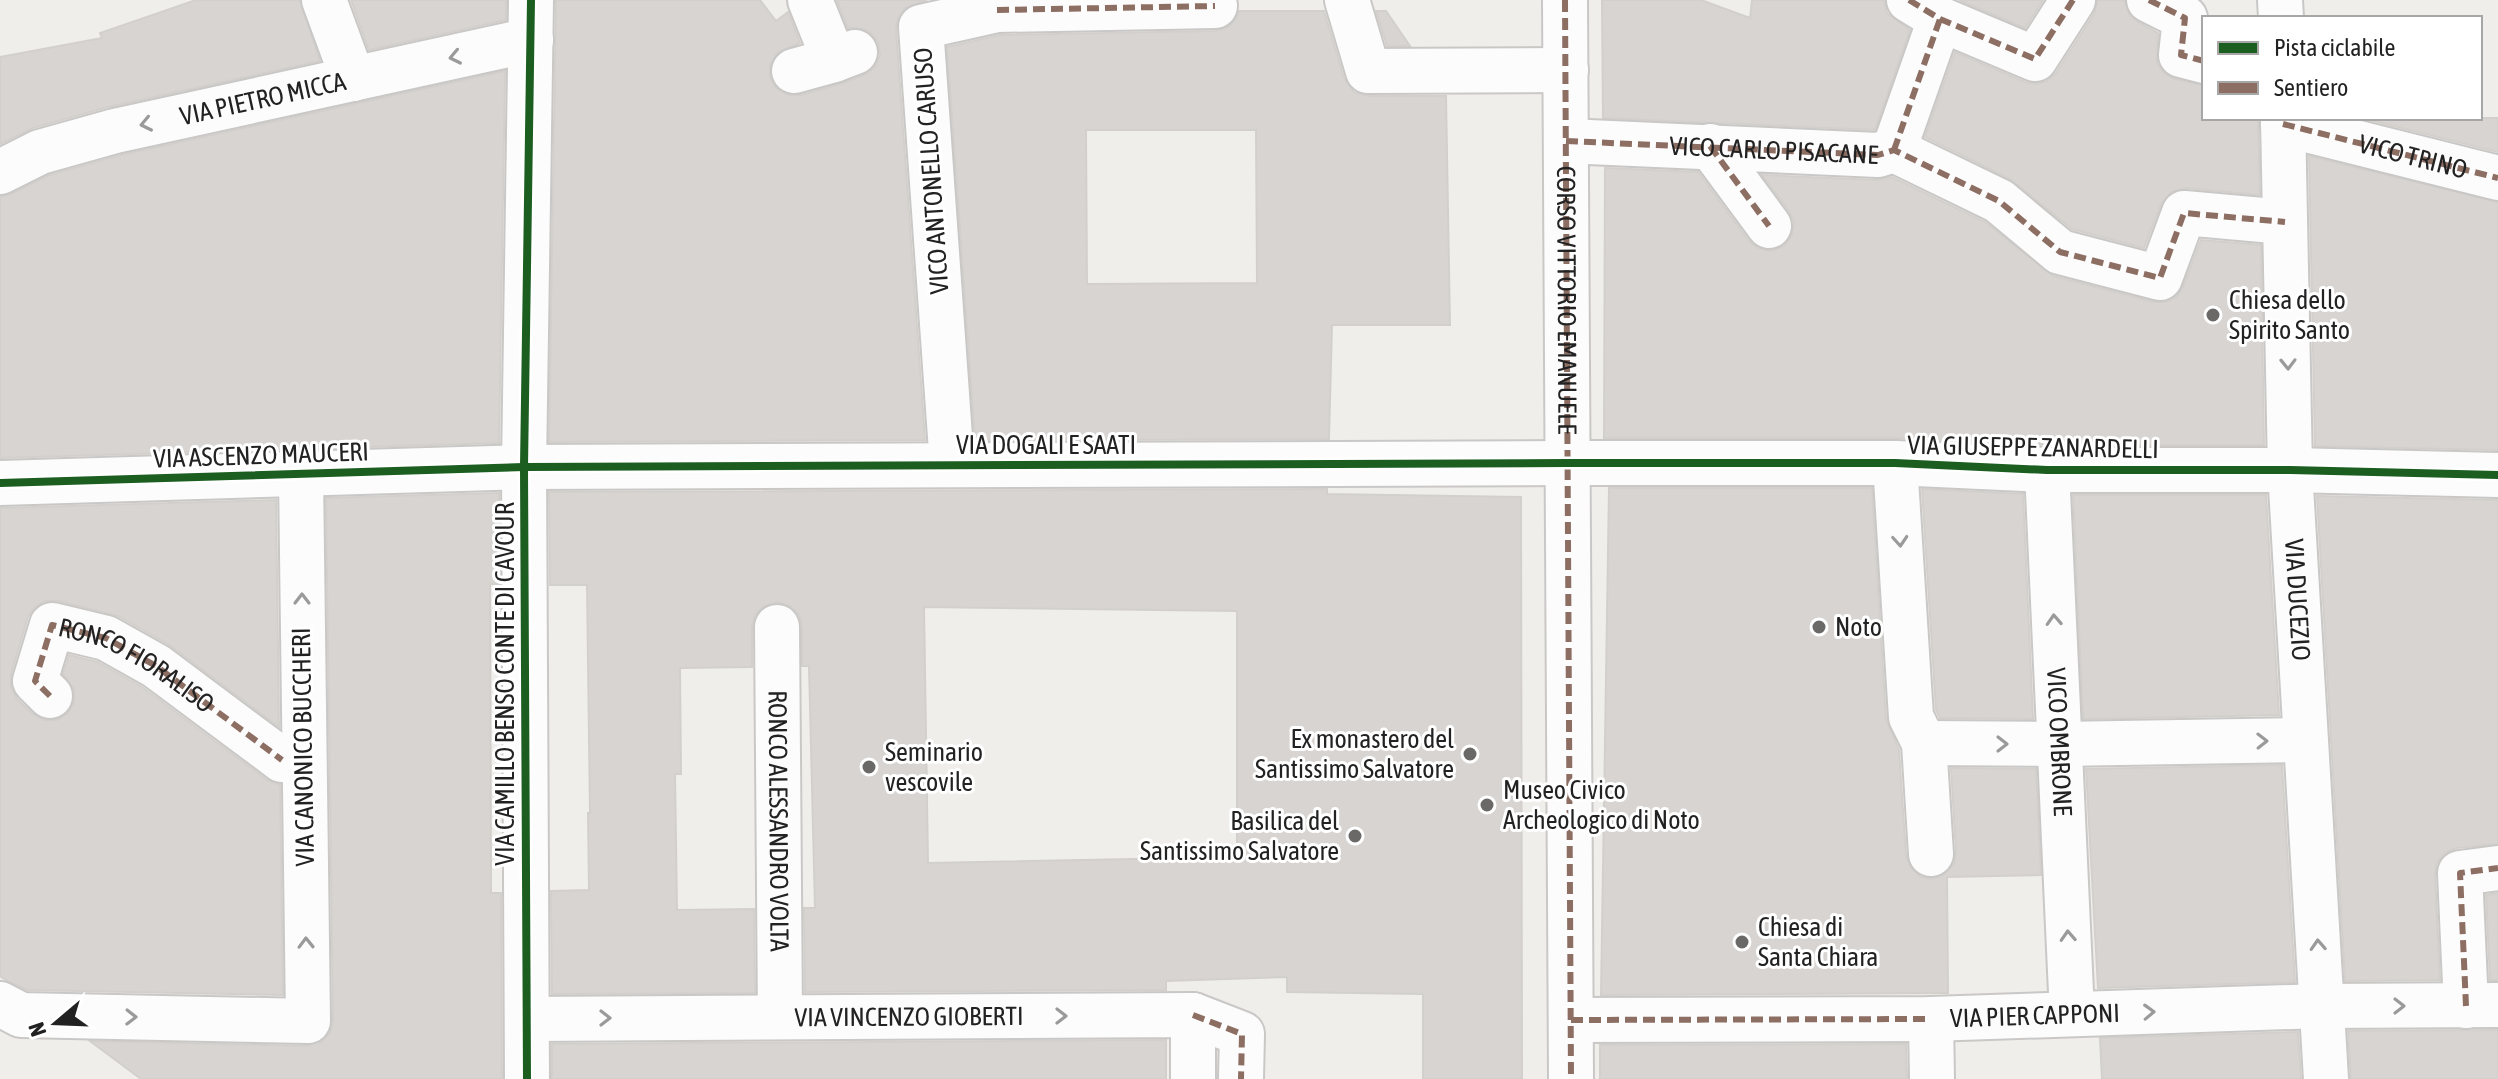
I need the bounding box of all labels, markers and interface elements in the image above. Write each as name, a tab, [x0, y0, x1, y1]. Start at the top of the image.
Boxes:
legend	[2202, 16, 2482, 120]
text: Pista ciclabile	[2274, 34, 2395, 61]
street label: VICO ANTONELLO CARUSO	[907, 47, 955, 295]
one-way arrow	[449, 48, 462, 65]
street label: VIA PIETRO MICCA	[177, 66, 349, 131]
text: Sentiero	[2274, 74, 2348, 101]
one-way arrow	[140, 115, 154, 132]
street label: VICO TRINO	[2356, 129, 2470, 185]
street label: VICO CARLO PISACANE	[1669, 131, 1879, 170]
street label: CORSO VITTORIO EMANUELE	[1551, 166, 1582, 434]
place label: Chiesa dello Spirito Santo	[2229, 285, 2350, 345]
marker: Chiesa dello Spirito Santo	[2204, 306, 2222, 324]
one-way arrow	[2279, 358, 2296, 371]
street label: VIA DOGALI E SAATI	[956, 430, 1136, 460]
street label: VIA GIUSEPPE ZANARDELLI	[1907, 430, 2159, 464]
street label: VIA ASCENZO MAUCERI	[153, 436, 369, 474]
street label: VIA CAMILLO BENSO CONTE DI CAVOUR	[490, 502, 520, 866]
one-way arrow	[1891, 535, 1908, 548]
street label: VIA DUCEZIO	[2279, 538, 2316, 661]
one-way arrow	[293, 592, 311, 605]
street label: RONCO FIORALISO	[55, 612, 220, 719]
place label: Noto	[1835, 612, 1882, 642]
one-way arrow	[2045, 613, 2062, 626]
marker: Noto	[1810, 618, 1828, 636]
street label: VIA CANONICO BUCCHERI	[286, 627, 320, 867]
street label: VICO OMBRONE	[2041, 667, 2078, 817]
street label: RONCO ALESSANDRO VOLTA	[762, 690, 795, 952]
place label: Ex monastero del Santissimo Salvatore	[1255, 724, 1454, 784]
one-way arrow	[2256, 732, 2269, 749]
one-way arrow	[1996, 735, 2009, 752]
place label: Seminario vescovile	[885, 737, 983, 797]
marker: Ex monastero del Santissimo Salvatore	[1461, 745, 1479, 763]
marker: Seminario vescovile	[860, 758, 878, 776]
place label: Museo Civico Archeologico di Noto	[1503, 775, 1700, 835]
marker: Museo Civico Archeologico di Noto	[1478, 796, 1496, 814]
place label: Basilica del Santissimo Salvatore	[1140, 806, 1339, 866]
marker: Basilica del Santissimo Salvatore	[1346, 827, 1364, 845]
place label: Chiesa di Santa Chiara	[1758, 912, 1878, 972]
one-way arrow	[2060, 929, 2077, 942]
marker: Chiesa di Santa Chiara	[1733, 933, 1751, 951]
one-way arrow	[297, 936, 315, 949]
one-way arrow	[2310, 938, 2327, 951]
north arrow	[16, 983, 96, 1063]
one-way arrow	[2393, 997, 2406, 1015]
street label: VIA PIER CAPPONI	[1950, 998, 2120, 1033]
street label: VIA VINCENZO GIOBERTI	[794, 1001, 1024, 1032]
one-way arrow	[2143, 1003, 2156, 1020]
one-way arrow	[1055, 1007, 1068, 1025]
one-way arrow	[125, 1009, 138, 1026]
one-way arrow	[599, 1009, 612, 1027]
text: N	[23, 1019, 51, 1040]

